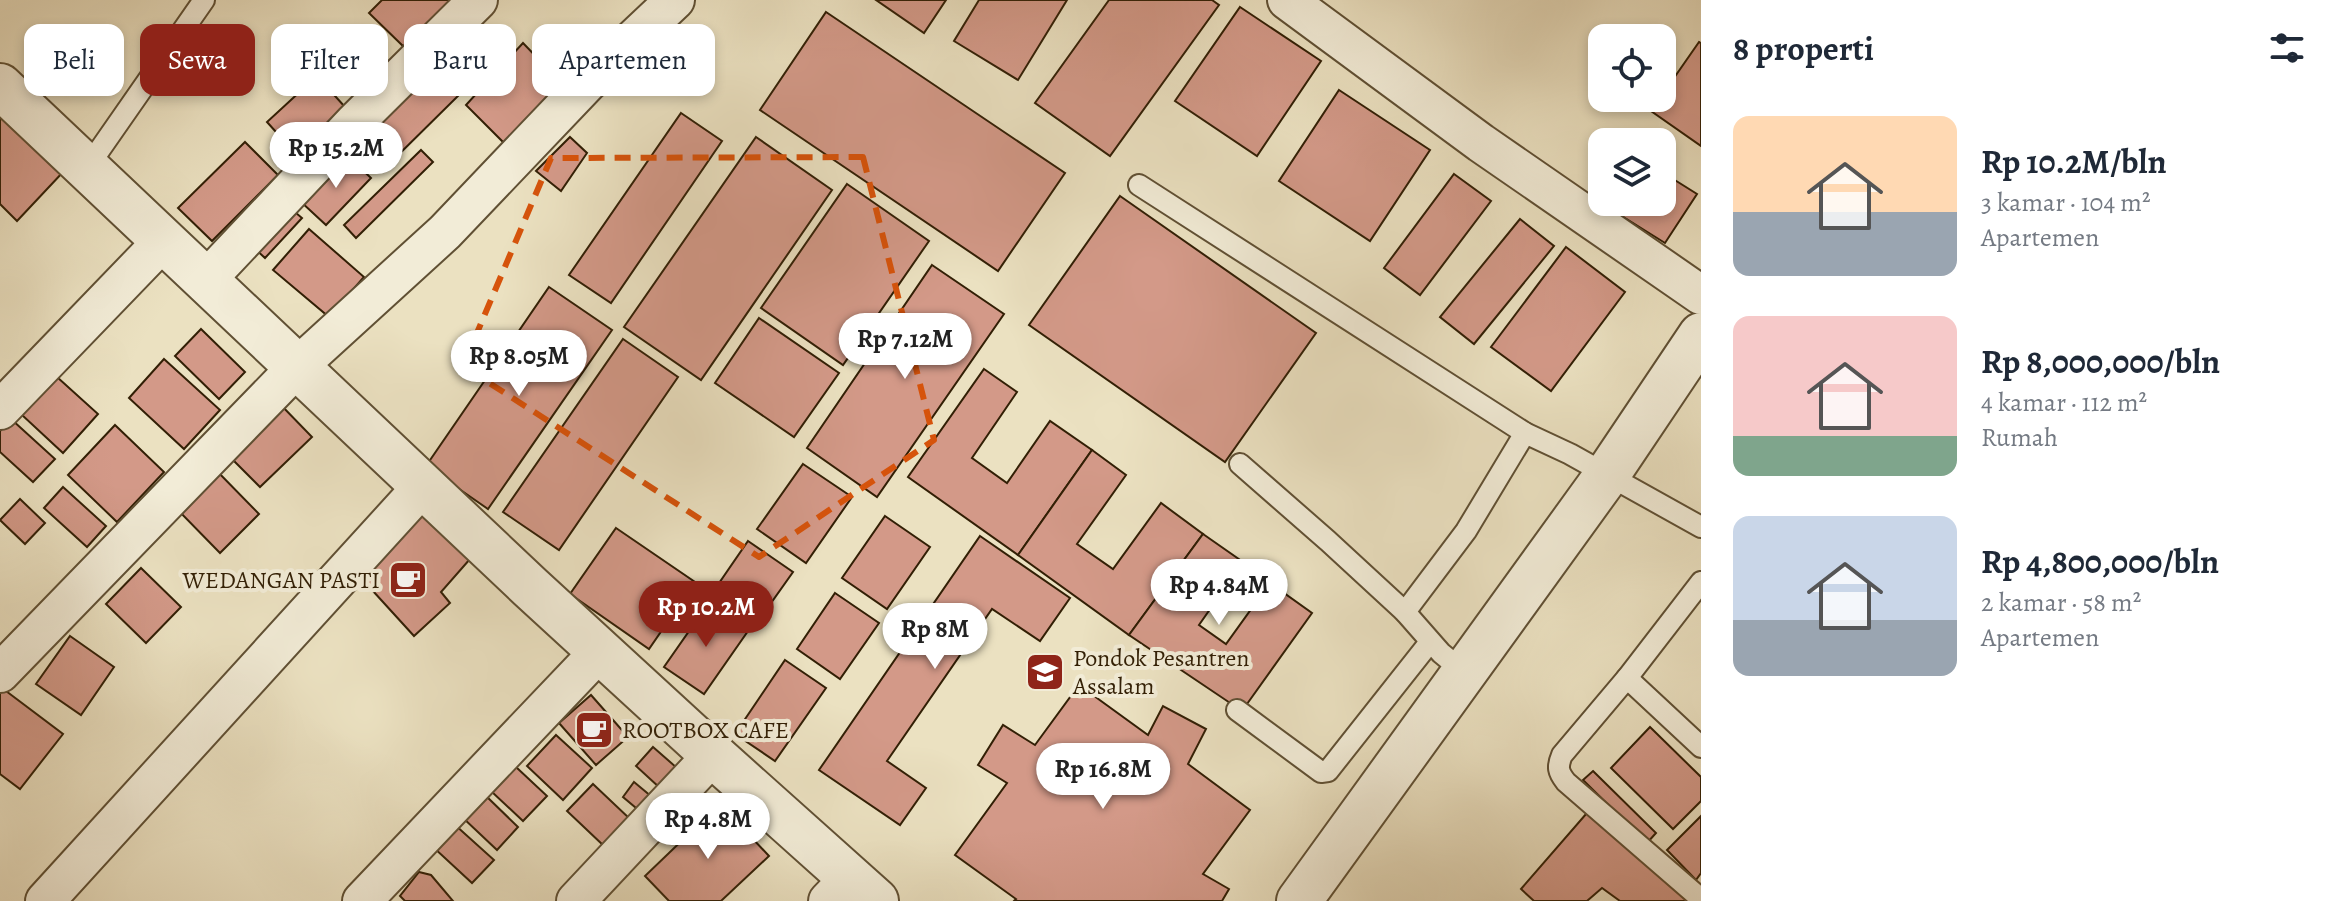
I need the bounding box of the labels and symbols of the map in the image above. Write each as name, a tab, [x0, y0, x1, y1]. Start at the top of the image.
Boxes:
pin: Rp 15.2M	[253, 122, 419, 190]
pin: Rp 7.12M	[822, 313, 988, 381]
pin: Rp 8.05M	[436, 330, 602, 398]
cafe icon: WEDANGAN PASTI	[387, 559, 429, 601]
pin: Rp 4.84M	[1136, 559, 1302, 627]
place label: WEDANGAN PASTI	[181, 564, 380, 596]
pin: Rp 10.2M	[623, 581, 789, 649]
pin: Rp 8M	[879, 603, 991, 671]
place label: Pondok Pesantren Assalam	[1072, 642, 1249, 702]
school or university icon: Pondok Pesantren Assalam	[1024, 651, 1066, 693]
cafe icon: ROOTBOX CAFE	[573, 709, 615, 751]
place label: ROOTBOX CAFE	[622, 714, 789, 746]
pin: Rp 16.8M	[1020, 743, 1186, 811]
pin: Rp 4.8M	[634, 793, 782, 861]

